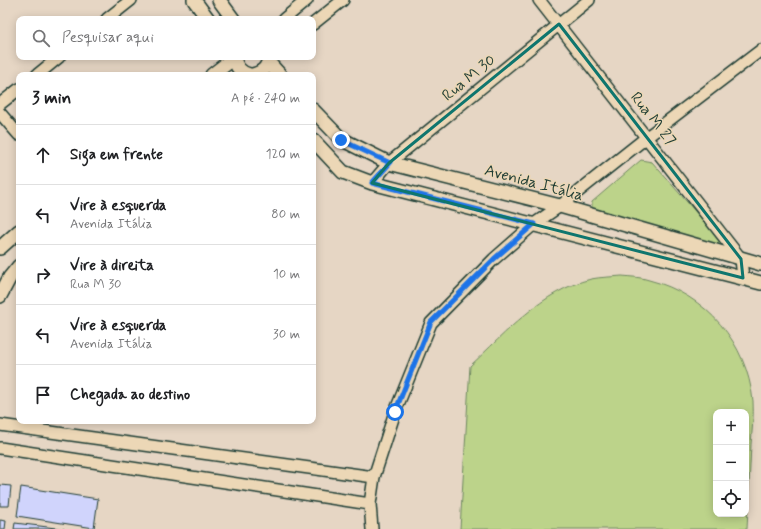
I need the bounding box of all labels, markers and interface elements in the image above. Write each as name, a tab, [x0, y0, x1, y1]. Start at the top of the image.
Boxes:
search box	[16, 16, 316, 60]
icon: search	[30, 27, 52, 49]
text: Pesquisar aqui	[62, 28, 154, 48]
street label: Rua M 30	[438, 50, 500, 106]
text: 3 min	[32, 87, 71, 109]
street label: Rua M 27	[625, 88, 681, 150]
text: A pé · 240 m	[231, 90, 300, 107]
route end	[332, 131, 350, 149]
icon: ahead	[32, 144, 54, 166]
text: Siga em frente	[70, 145, 163, 165]
text: 120 m	[266, 146, 300, 163]
street label: Avenida Itália	[482, 160, 586, 206]
text: Vire à esquerda	[70, 196, 166, 216]
icon: left	[32, 204, 54, 226]
text: 80 m	[271, 206, 300, 223]
text: Avenida Itália	[70, 216, 152, 233]
text: Vire à direita	[70, 256, 154, 276]
icon: right	[32, 264, 54, 286]
text: 10 m	[273, 266, 300, 283]
text: Rua M 30	[70, 276, 122, 293]
text: Vire à esquerda	[70, 316, 166, 336]
icon: left	[32, 324, 54, 346]
text: 30 m	[273, 326, 300, 343]
text: Avenida Itália	[70, 336, 152, 353]
icon: arrive	[32, 384, 54, 406]
text: Chegada ao destino	[70, 385, 190, 405]
route start	[386, 403, 404, 421]
map controls	[713, 409, 749, 517]
button: +	[713, 409, 749, 445]
button: −	[713, 445, 749, 481]
button: locate	[713, 481, 749, 517]

